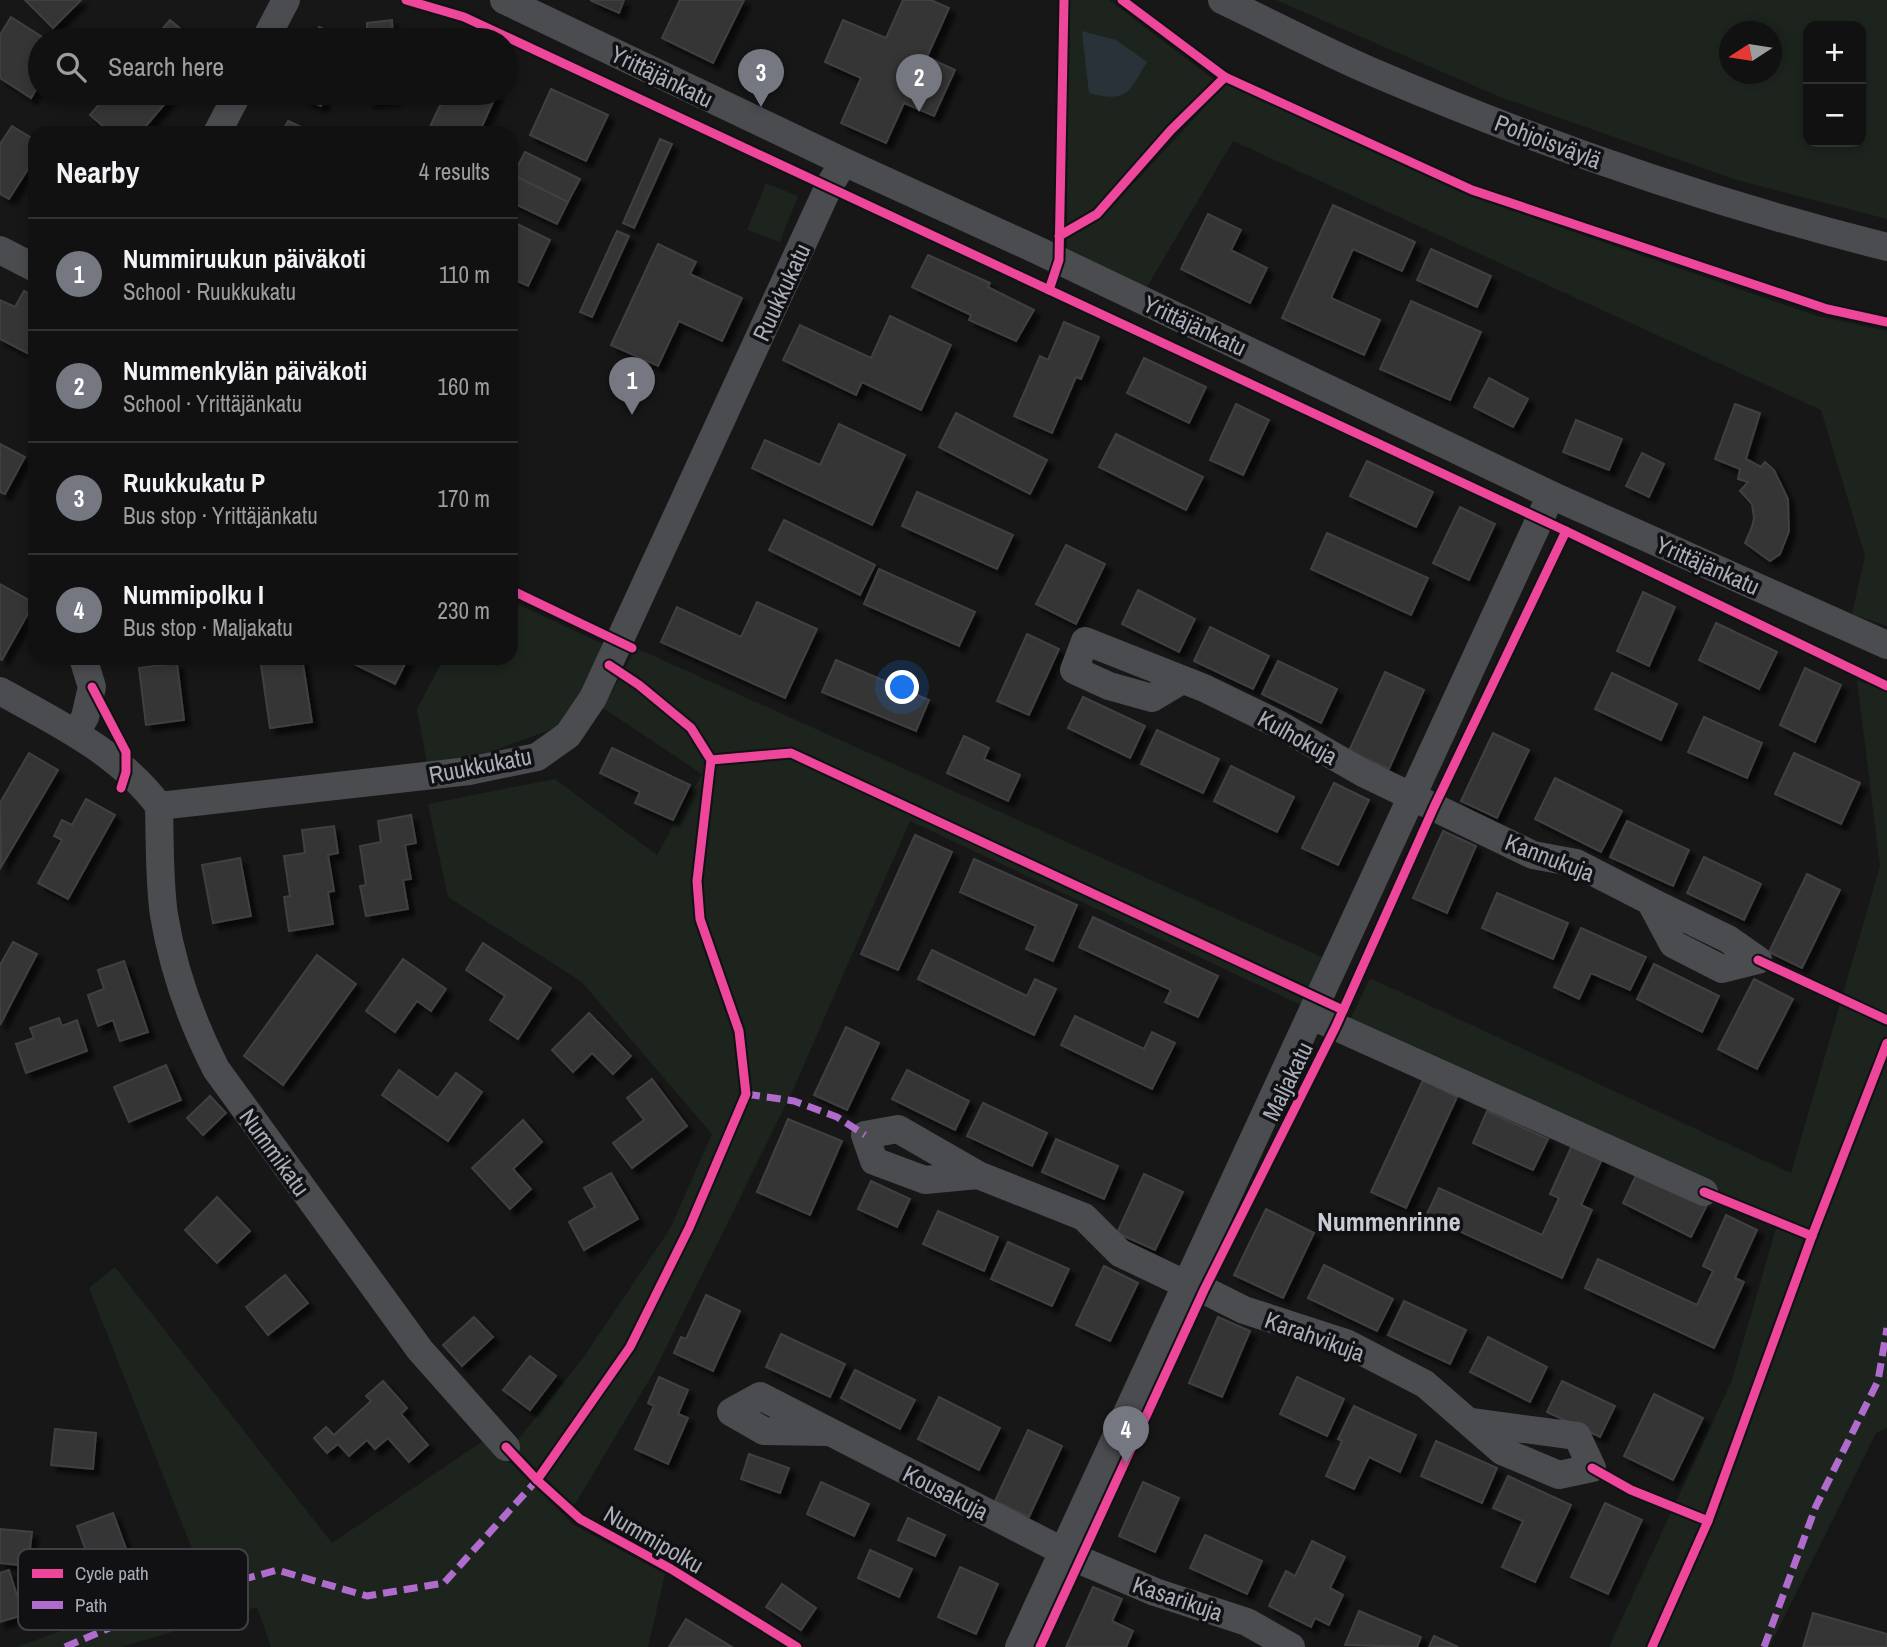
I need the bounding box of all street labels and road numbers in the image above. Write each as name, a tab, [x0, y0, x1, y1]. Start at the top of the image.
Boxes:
street label: Yrittäjänkatu	[605, 37, 719, 115]
street label: Pohjoisväylä	[1490, 106, 1606, 176]
street label: Ruukkukatu	[745, 238, 817, 346]
street label: Yrittäjänkatu	[1138, 287, 1252, 363]
street label: Yrittäjänkatu	[1651, 528, 1765, 602]
street label: Kulhokuja	[1252, 702, 1344, 772]
street label: Ruukkukatu	[426, 739, 534, 791]
street label: Kannukuja	[1501, 825, 1599, 889]
street label: Maljakatu	[1254, 1036, 1320, 1126]
street label: Nummikatu	[232, 1102, 318, 1202]
street label: Karahvikuja	[1261, 1303, 1369, 1369]
street label: Kousakuja	[898, 1457, 994, 1527]
street label: Nummipolku	[598, 1498, 710, 1580]
street label: Kasarikuja	[1129, 1568, 1227, 1628]

